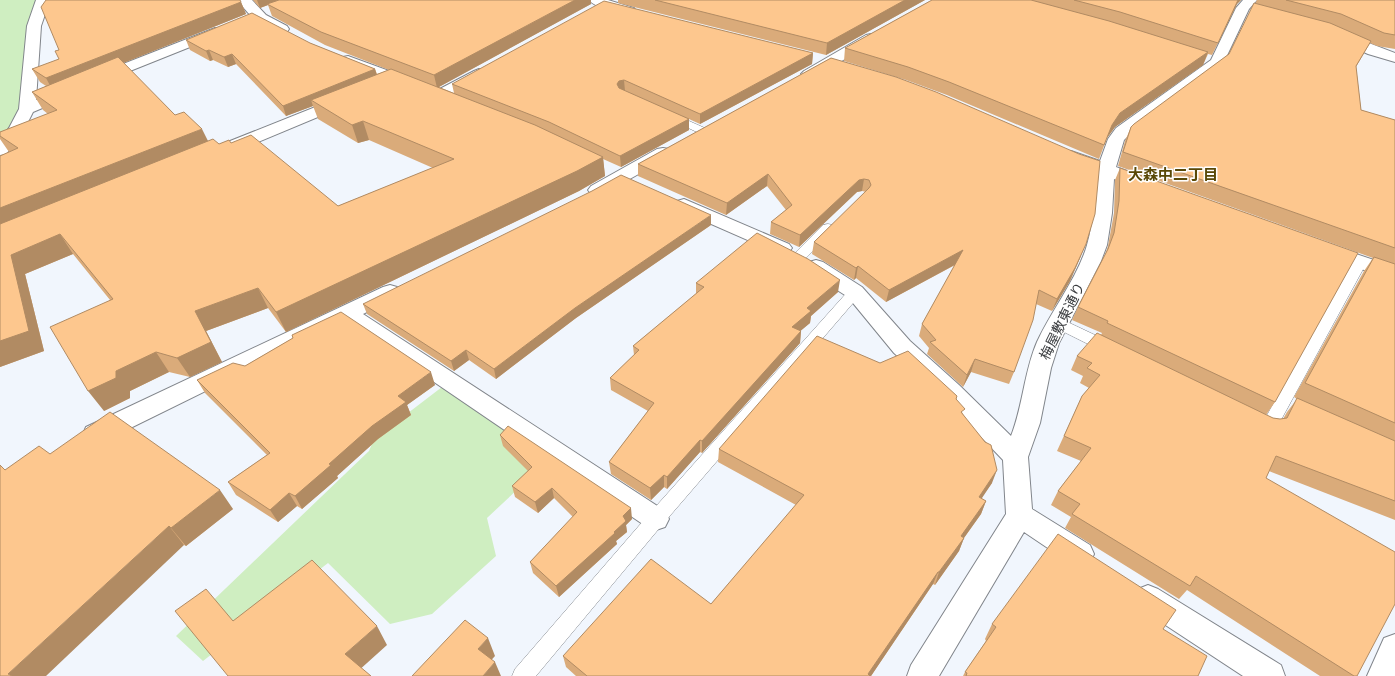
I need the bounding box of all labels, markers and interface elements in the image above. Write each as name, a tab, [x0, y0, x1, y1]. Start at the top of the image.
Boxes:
district label: 大森中二丁目	[1128, 166, 1218, 184]
street label: 梅屋敷東通り	[1036, 280, 1088, 362]

